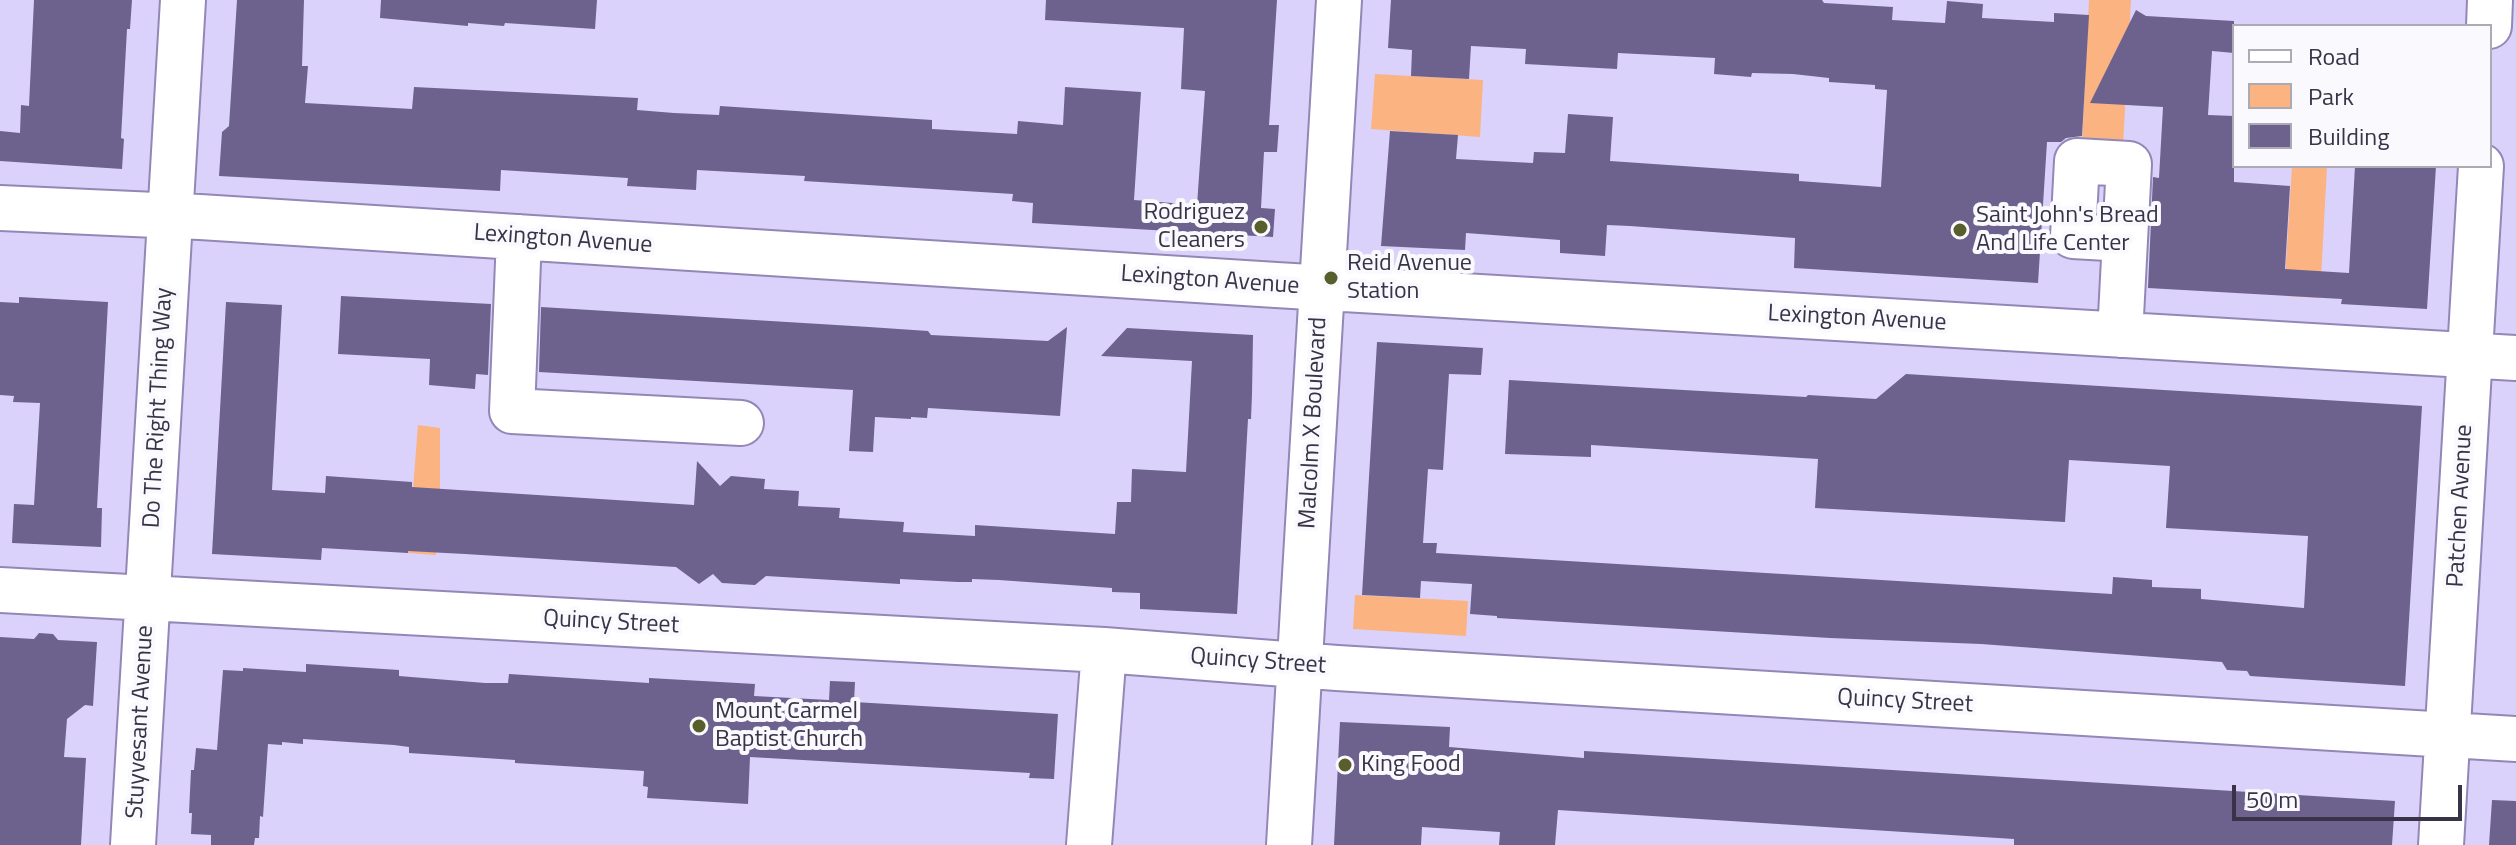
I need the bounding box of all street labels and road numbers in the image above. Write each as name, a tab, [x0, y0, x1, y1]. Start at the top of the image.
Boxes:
street label: Lexington Avenue	[473, 219, 653, 261]
street label: Lexington Avenue	[1120, 260, 1300, 302]
street label: Do The Right Thing Way	[138, 287, 180, 529]
street label: Lexington Avenue	[1767, 300, 1947, 338]
street label: Malcolm X Boulevard	[1294, 316, 1334, 530]
street label: Patchen Avenue	[2442, 424, 2480, 588]
street label: Quincy Street	[542, 605, 680, 641]
street label: Stuyvesant Avenue	[122, 624, 160, 820]
street label: Quincy Street	[1189, 643, 1327, 681]
street label: Quincy Street	[1836, 684, 1974, 720]

